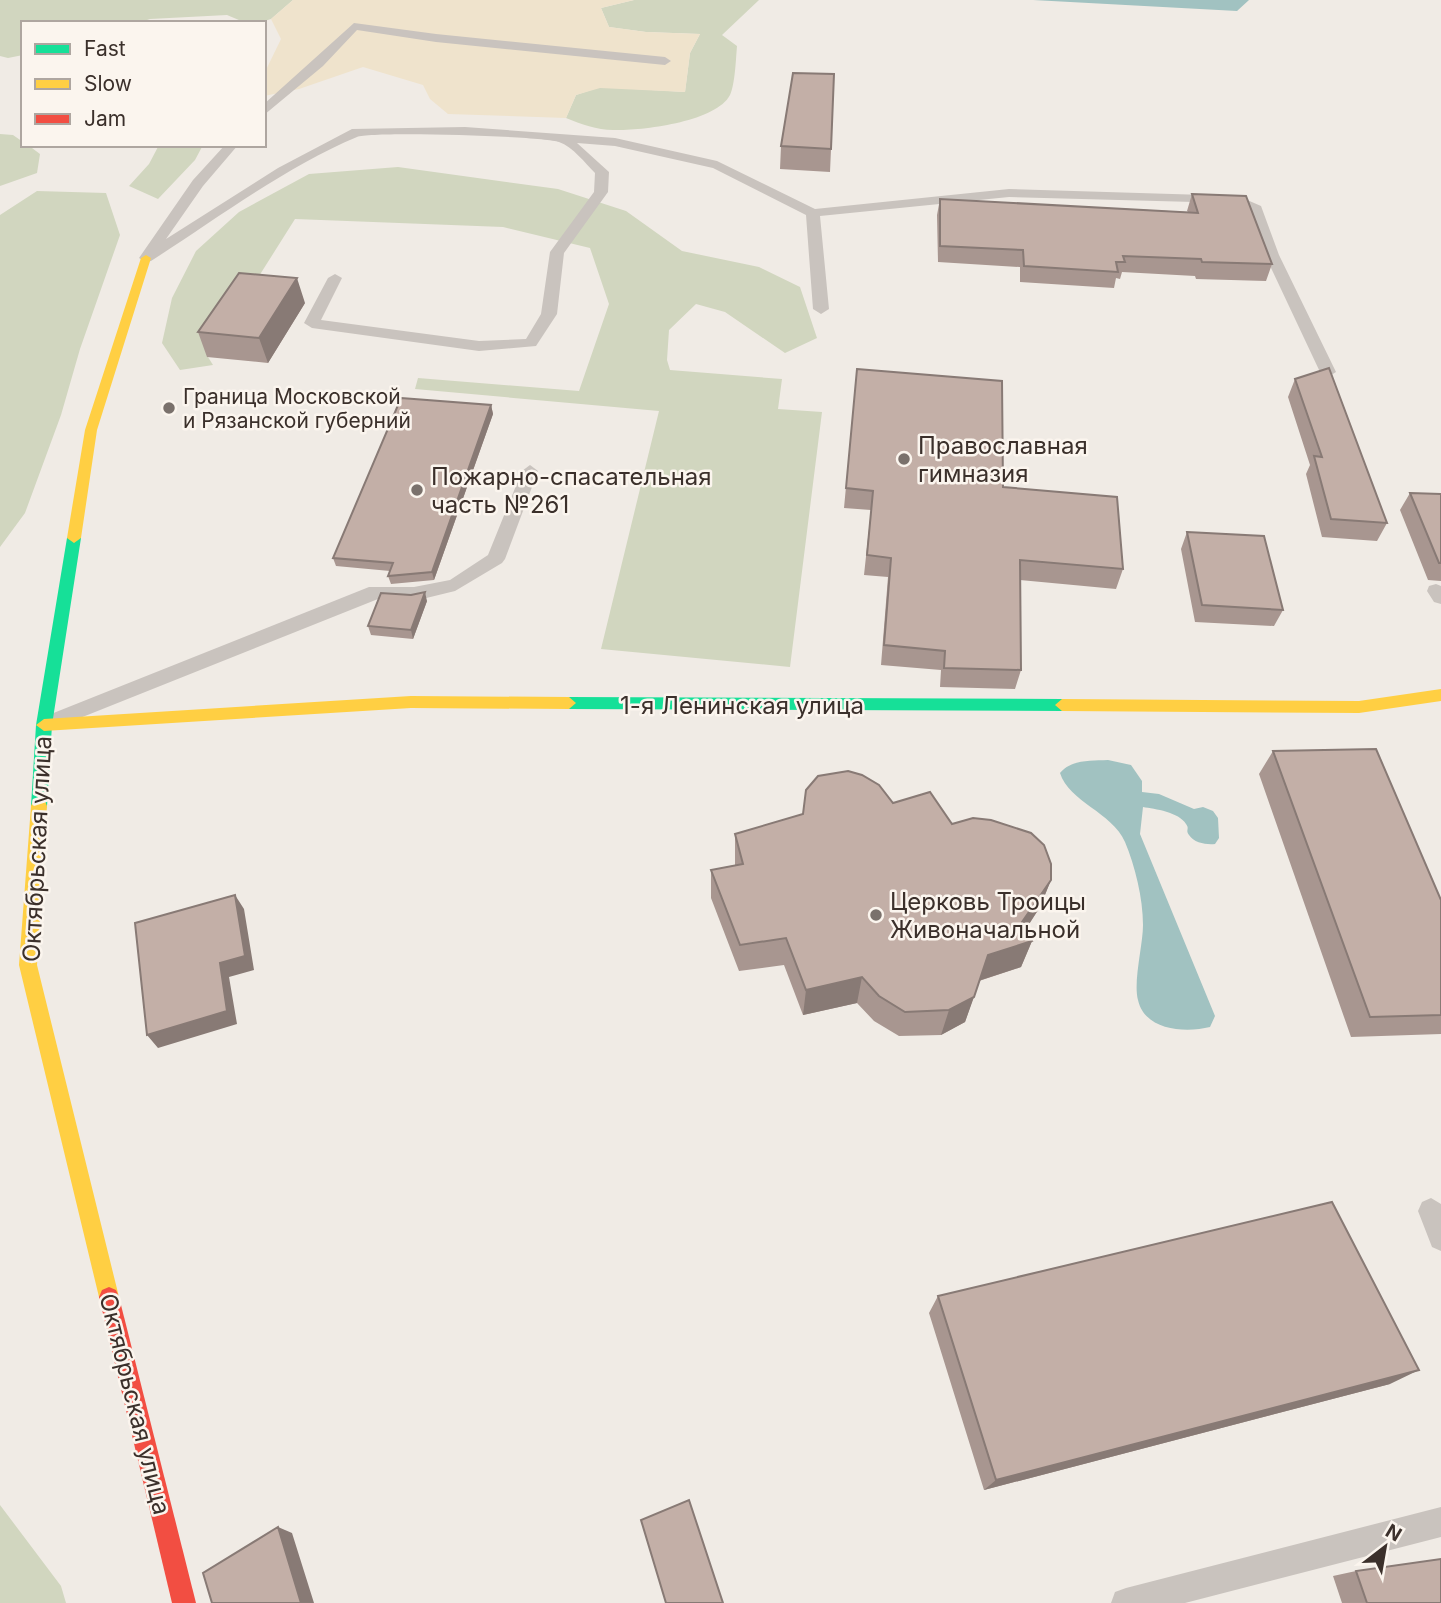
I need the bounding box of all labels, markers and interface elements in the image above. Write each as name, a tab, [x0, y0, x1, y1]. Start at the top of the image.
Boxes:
legend	[21, 21, 266, 147]
text: Fast	[84, 36, 126, 61]
text: Slow	[84, 71, 132, 96]
text: Jam	[84, 106, 126, 131]
place label: Граница Московской и Рязанской губерний	[183, 384, 411, 433]
marker: Граница Московской и Рязанской губерний	[161, 400, 177, 416]
place label: Православная гимназия	[918, 431, 1088, 488]
marker: Православная гимназия	[896, 451, 912, 467]
place label: Пожарно-спасательная часть №261	[431, 462, 712, 519]
marker: Пожарно-спасательная часть №261	[409, 482, 425, 498]
street label: 1-я Ленинская улица	[620, 691, 864, 720]
street label: Октябрьская улица	[17, 735, 57, 963]
place label: Церковь Троицы Живоначальной	[890, 887, 1086, 944]
marker: Церковь Троицы Живоначальной	[868, 907, 884, 923]
street label: Октябрьская улица	[94, 1291, 176, 1517]
north arrow	[1350, 1512, 1420, 1582]
text: N	[1381, 1519, 1406, 1546]

